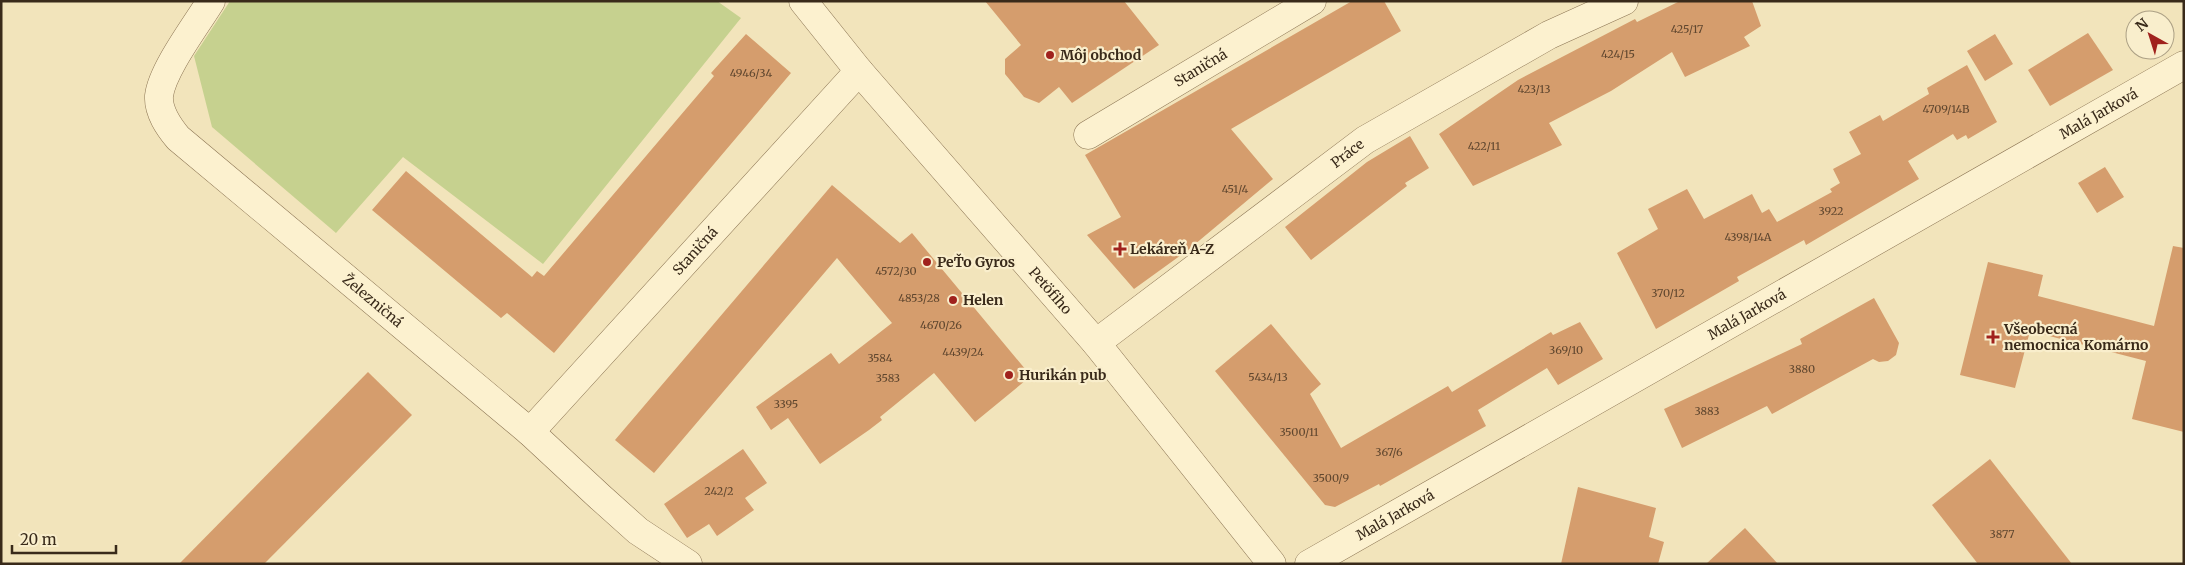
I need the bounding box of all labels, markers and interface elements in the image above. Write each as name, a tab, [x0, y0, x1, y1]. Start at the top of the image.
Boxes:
north arrow	[2125, 10, 2175, 60]
text: N	[2132, 14, 2152, 35]
house number: 425/17	[1671, 22, 1703, 36]
street label: Staničná	[1171, 45, 1231, 91]
place label: Môj obchod	[1060, 46, 1142, 64]
house number: 424/15	[1601, 47, 1635, 61]
marker: Môj obchod	[1044, 49, 1056, 61]
house number: 4946/34	[730, 66, 772, 80]
house number: 423/13	[1517, 82, 1551, 96]
street label: Malá Jarková	[2056, 84, 2141, 143]
house number: 4709/14B	[1923, 102, 1970, 116]
street label: Práce	[1327, 135, 1368, 172]
house number: 422/11	[1468, 139, 1500, 153]
house number: 451/4	[1222, 182, 1249, 196]
house number: 3922	[1818, 204, 1844, 218]
street label: Staničná	[669, 223, 722, 279]
house number: 4398/14A	[1724, 230, 1772, 244]
place label: Lekáreň A-Z	[1130, 240, 1214, 258]
marker: Lekáreň A-Z	[1114, 243, 1126, 255]
place label: PeŤo Gyros	[937, 253, 1015, 271]
marker: PeŤo Gyros	[921, 256, 933, 268]
street label: Petöfiho	[1025, 263, 1076, 318]
house number: 4572/30	[875, 264, 917, 278]
street label: Železničná	[339, 270, 407, 331]
street label: Malá Jarková	[1705, 285, 1789, 344]
house number: 370/12	[1651, 286, 1685, 300]
house number: 4853/28	[898, 291, 940, 305]
place label: Helen	[963, 291, 1004, 309]
marker: Helen	[947, 294, 959, 306]
house number: 4670/26	[920, 318, 962, 332]
place label: Všeobecná nemocnica Komárno	[2003, 320, 2148, 354]
marker: Všeobecná nemocnica Komárno	[1986, 330, 2000, 344]
house number: 369/10	[1549, 343, 1583, 357]
house number: 4439/24	[942, 345, 984, 359]
house number: 3584	[867, 351, 893, 365]
house number: 3880	[1789, 362, 1815, 376]
place label: Hurikán pub	[1019, 366, 1107, 384]
marker: Hurikán pub	[1003, 369, 1015, 381]
house number: 5434/13	[1248, 370, 1288, 384]
house number: 3583	[876, 371, 900, 385]
house number: 3395	[774, 397, 798, 411]
house number: 3883	[1694, 404, 1720, 418]
house number: 3500/11	[1279, 425, 1319, 439]
house number: 367/6	[1375, 445, 1403, 459]
house number: 3500/9	[1313, 471, 1350, 485]
house number: 242/2	[704, 484, 734, 498]
street label: Malá Jarková	[1353, 485, 1438, 544]
scale bar	[12, 522, 116, 554]
house number: 3877	[1990, 527, 2014, 541]
text: 20 m	[20, 530, 57, 549]

